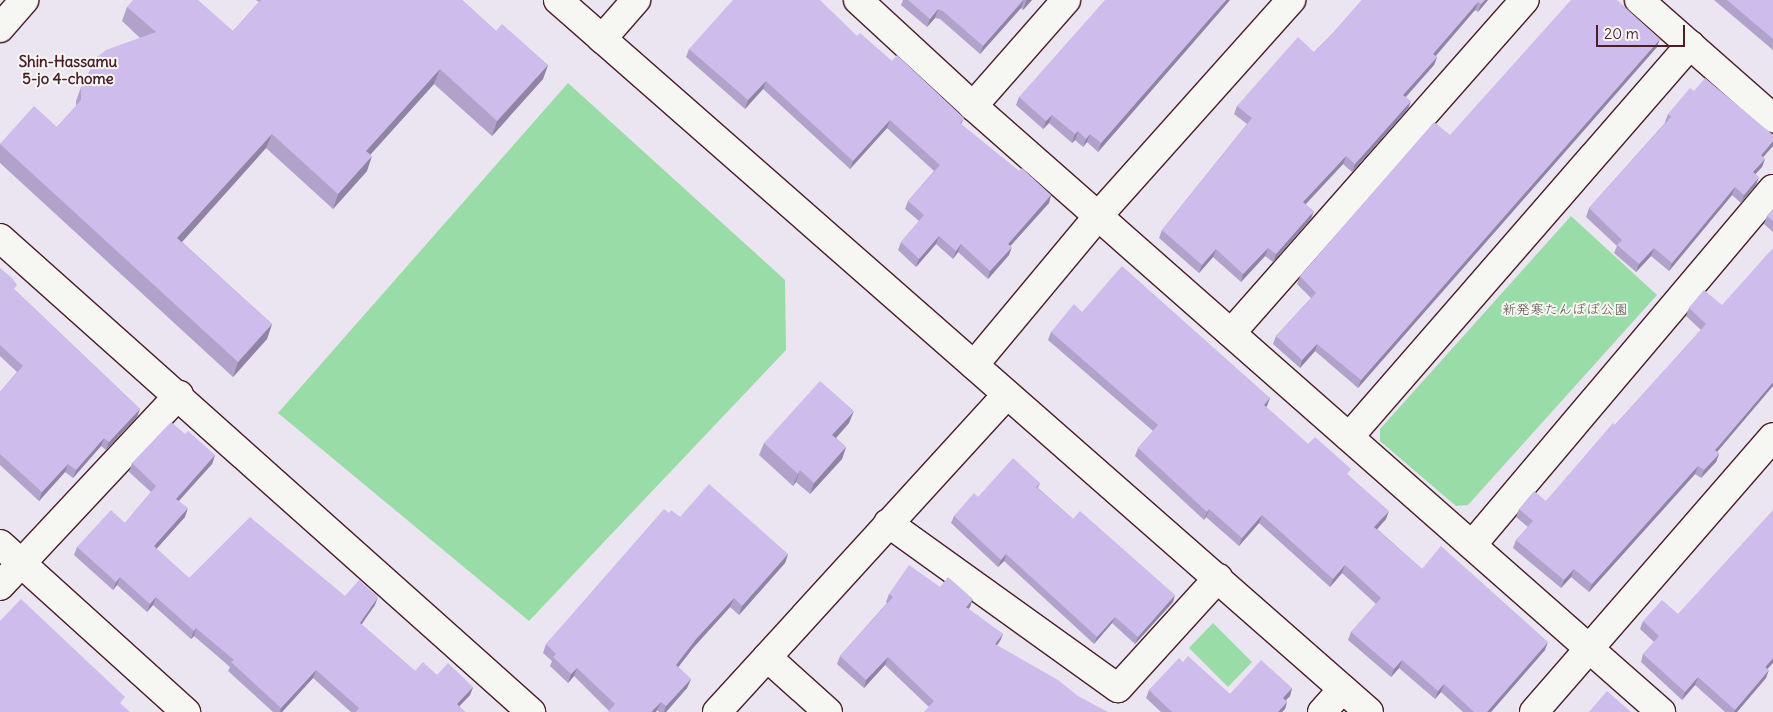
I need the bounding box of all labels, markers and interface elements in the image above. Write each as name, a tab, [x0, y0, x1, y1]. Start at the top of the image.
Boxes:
scale bar	[1598, 15, 1687, 47]
text: 20 m	[1604, 24, 1639, 43]
district label: Shin-Hassamu 5-jo 4-chome	[19, 52, 117, 87]
park label: 新発寒たんぽぽ公園	[1502, 301, 1628, 317]

